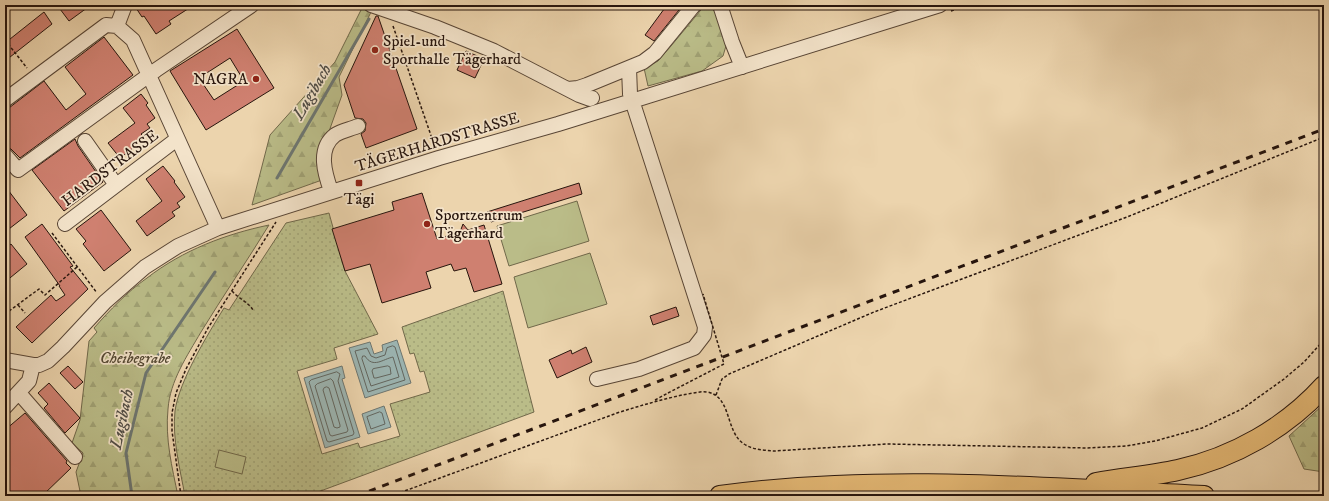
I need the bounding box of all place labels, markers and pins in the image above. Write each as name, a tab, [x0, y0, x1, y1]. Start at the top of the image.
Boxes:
place label: Spiel-und Sporthalle Tägerhard	[383, 31, 521, 69]
marker: Spiel-und Sporthalle Tägerhard	[370, 45, 380, 55]
place label: NAGRA	[193, 69, 249, 89]
marker: NAGRA	[251, 74, 261, 84]
marker: Tägi	[354, 178, 364, 188]
place label: Tägi	[344, 189, 374, 209]
place label: Sportzentrum Tägerhard	[435, 205, 523, 243]
marker: Sportzentrum Tägerhard	[422, 219, 432, 229]

